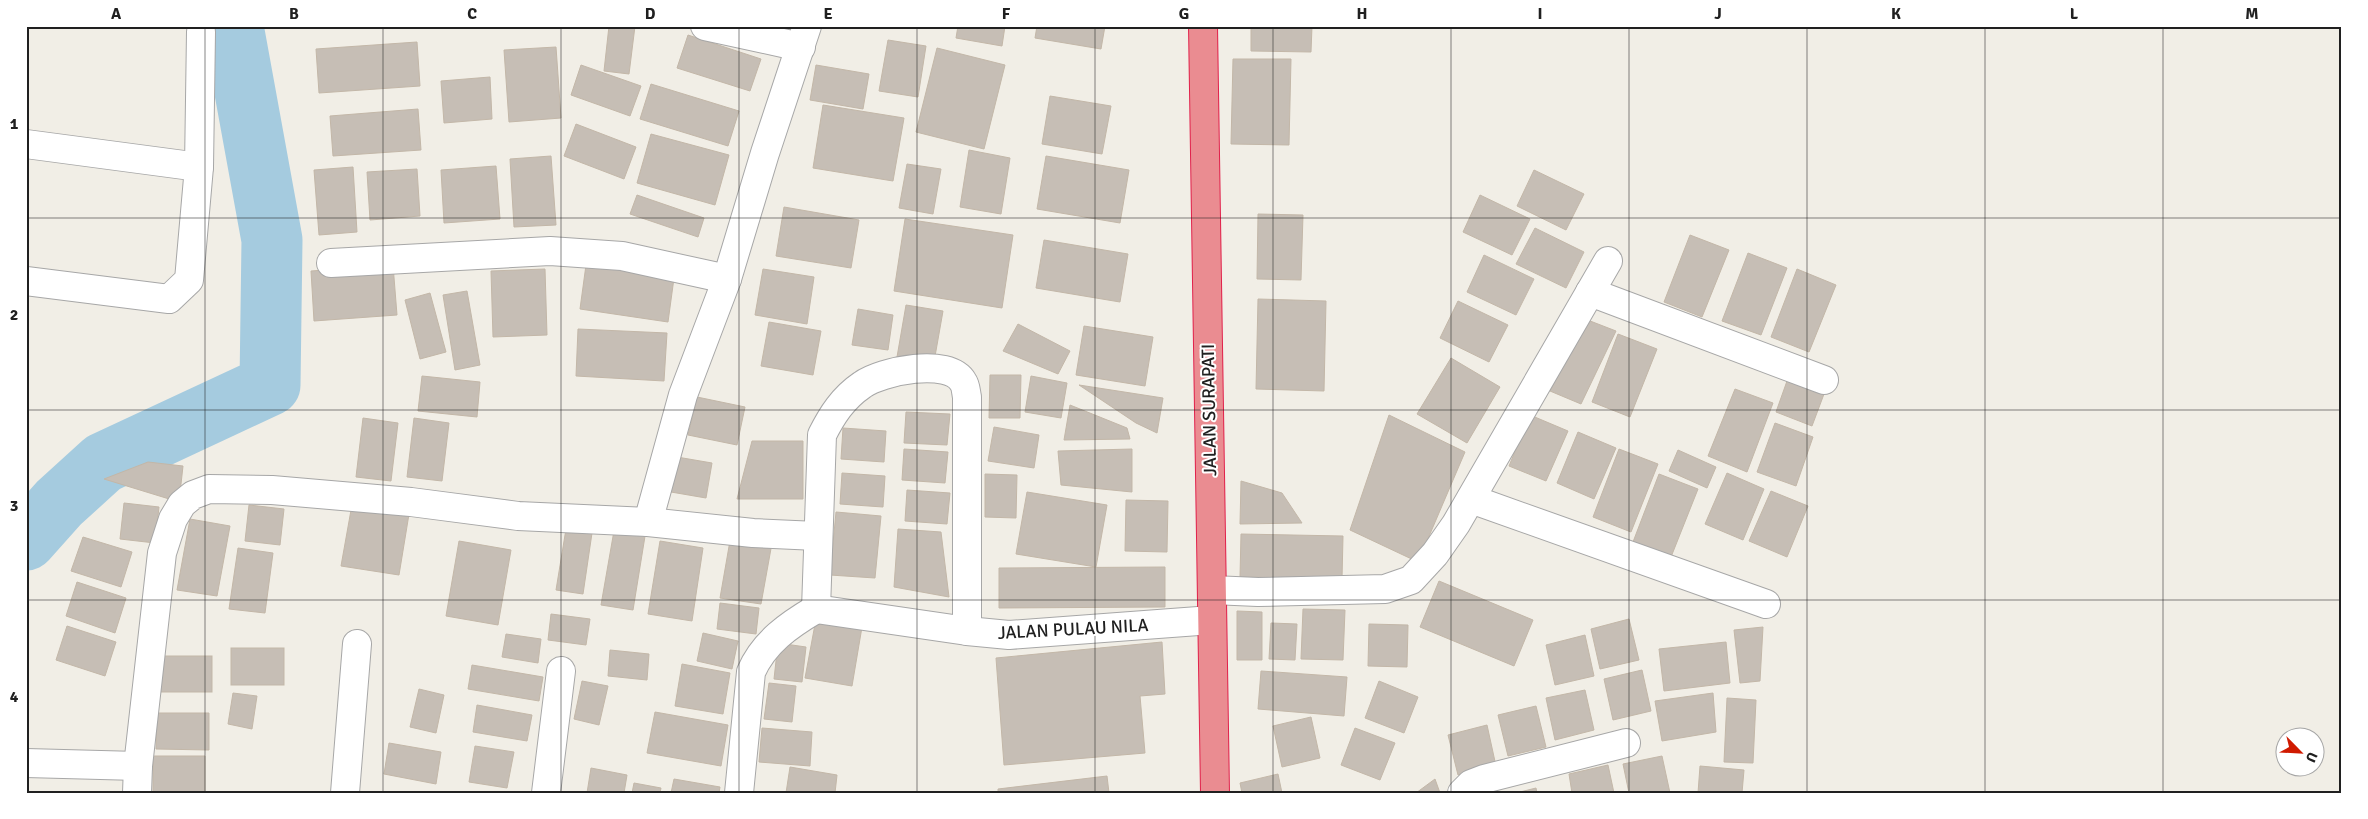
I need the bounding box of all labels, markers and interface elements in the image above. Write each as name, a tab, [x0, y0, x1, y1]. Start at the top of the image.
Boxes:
text: A	[111, 4, 122, 24]
text: B	[289, 4, 299, 24]
text: C	[467, 4, 477, 24]
text: D	[645, 4, 656, 24]
text: E	[823, 4, 833, 24]
text: F	[1002, 4, 1011, 24]
text: G	[1179, 4, 1189, 24]
text: H	[1357, 4, 1367, 24]
text: I	[1537, 4, 1543, 24]
text: J	[1714, 4, 1722, 24]
text: K	[1891, 4, 1901, 24]
text: L	[2070, 4, 2079, 24]
text: M	[2245, 4, 2259, 24]
text: 1	[10, 114, 19, 134]
text: 2	[10, 305, 18, 325]
street label: JALAN SURAPATI	[1197, 344, 1221, 476]
text: 3	[10, 496, 18, 516]
street label: JALAN PULAU NILA	[997, 614, 1149, 644]
text: 4	[10, 687, 19, 707]
north arrow	[2276, 726, 2326, 776]
text: U	[2302, 749, 2321, 765]

